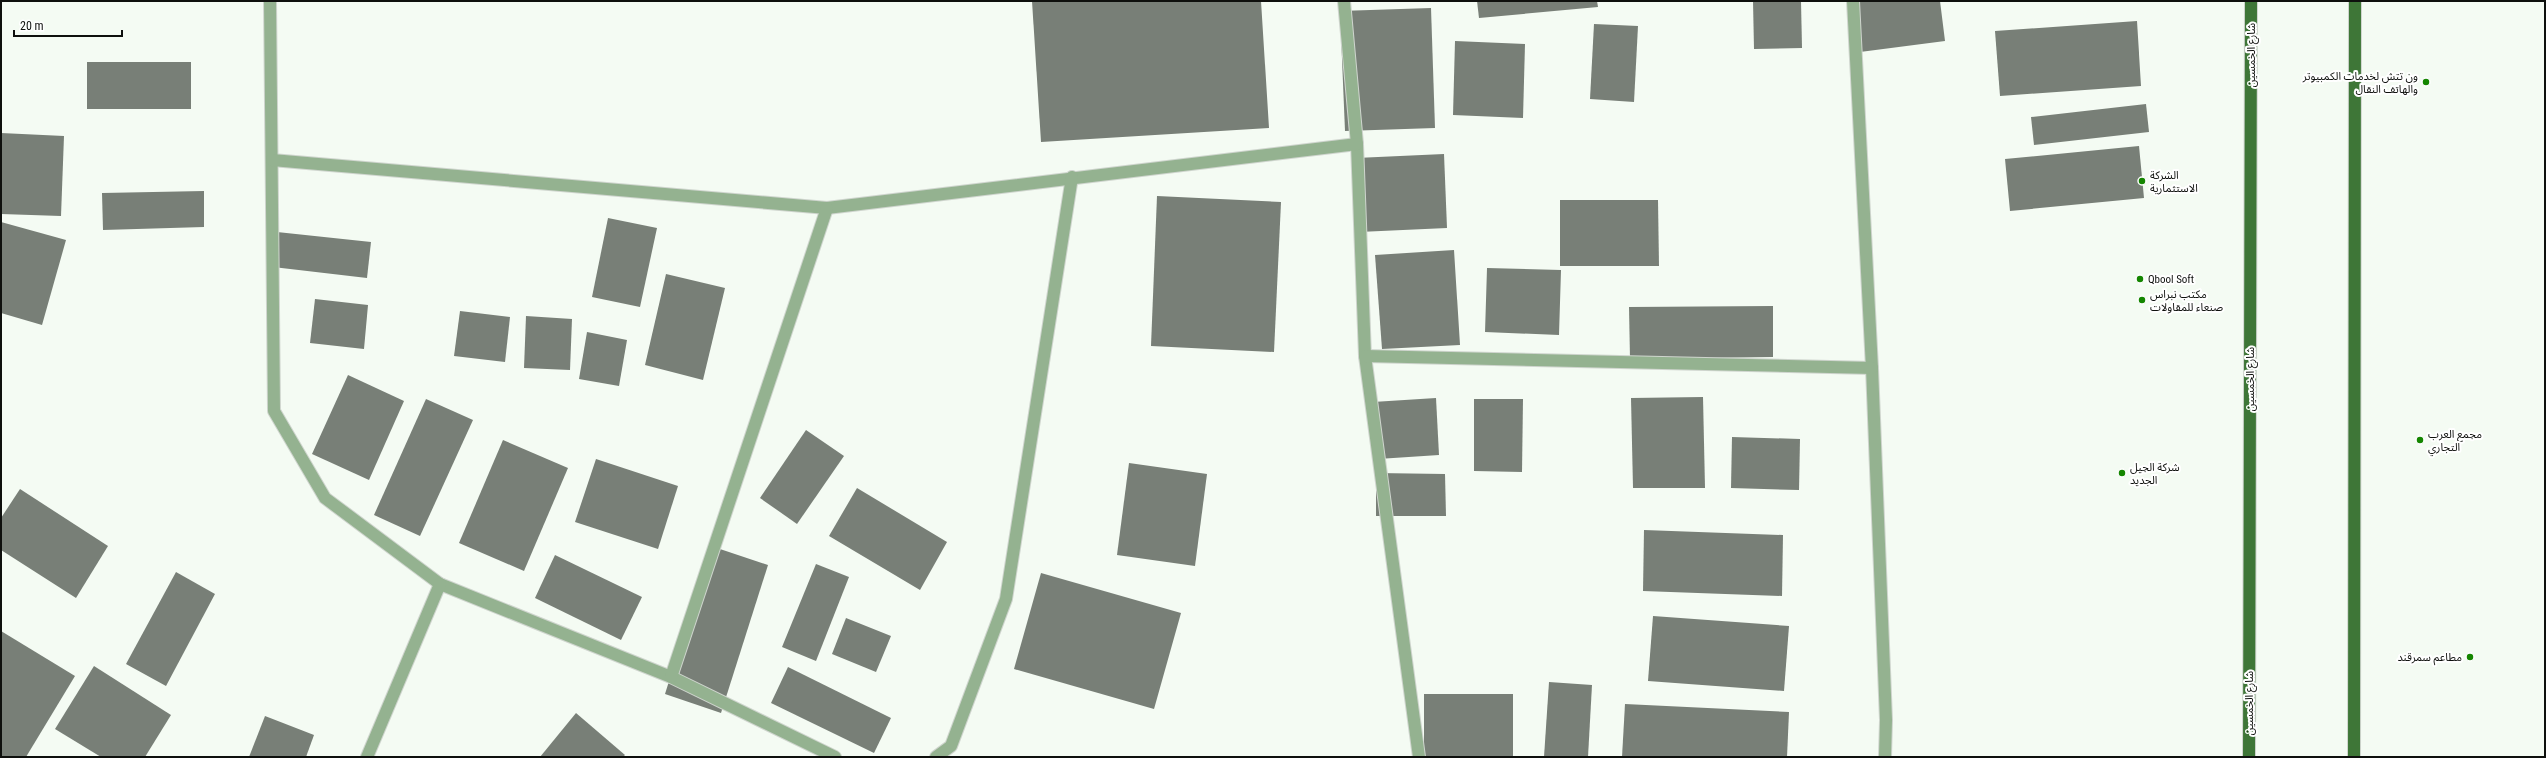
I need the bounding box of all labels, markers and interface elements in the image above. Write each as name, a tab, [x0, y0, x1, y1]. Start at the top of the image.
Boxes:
scale bar	[14, 12, 122, 38]
text: 20 m	[20, 19, 44, 33]
street label: شارع الخمسين	[2245, 22, 2259, 87]
place label: ون تتش لخدمات الكمبيوتر والهاتف النقال	[2302, 70, 2418, 96]
marker: ون تتش لخدمات الكمبيوتر والهاتف النقال	[2421, 77, 2431, 87]
place label: الشركة الاستثمارية	[2150, 169, 2198, 195]
marker: الشركة الاستثمارية	[2137, 176, 2147, 186]
place label: Qbool Soft	[2148, 273, 2194, 286]
marker: Qbool Soft	[2135, 274, 2145, 284]
place label: مكتب نبراس صنعاء للمقاولات	[2150, 288, 2223, 314]
marker: مكتب نبراس صنعاء للمقاولات	[2137, 295, 2147, 305]
street label: شارع الخمسين	[2244, 346, 2258, 411]
place label: مجمع العرب التجاري	[2428, 428, 2482, 456]
marker: مجمع العرب التجاري	[2415, 435, 2425, 445]
place label: شركة الجيل الجديد	[2130, 461, 2180, 487]
marker: شركة الجيل الجديد	[2117, 468, 2127, 478]
place label: مطاعم سمرقند	[2397, 651, 2462, 666]
marker: مطاعم سمرقند	[2465, 652, 2475, 662]
street label: شارع الخمسين	[2243, 670, 2257, 735]

